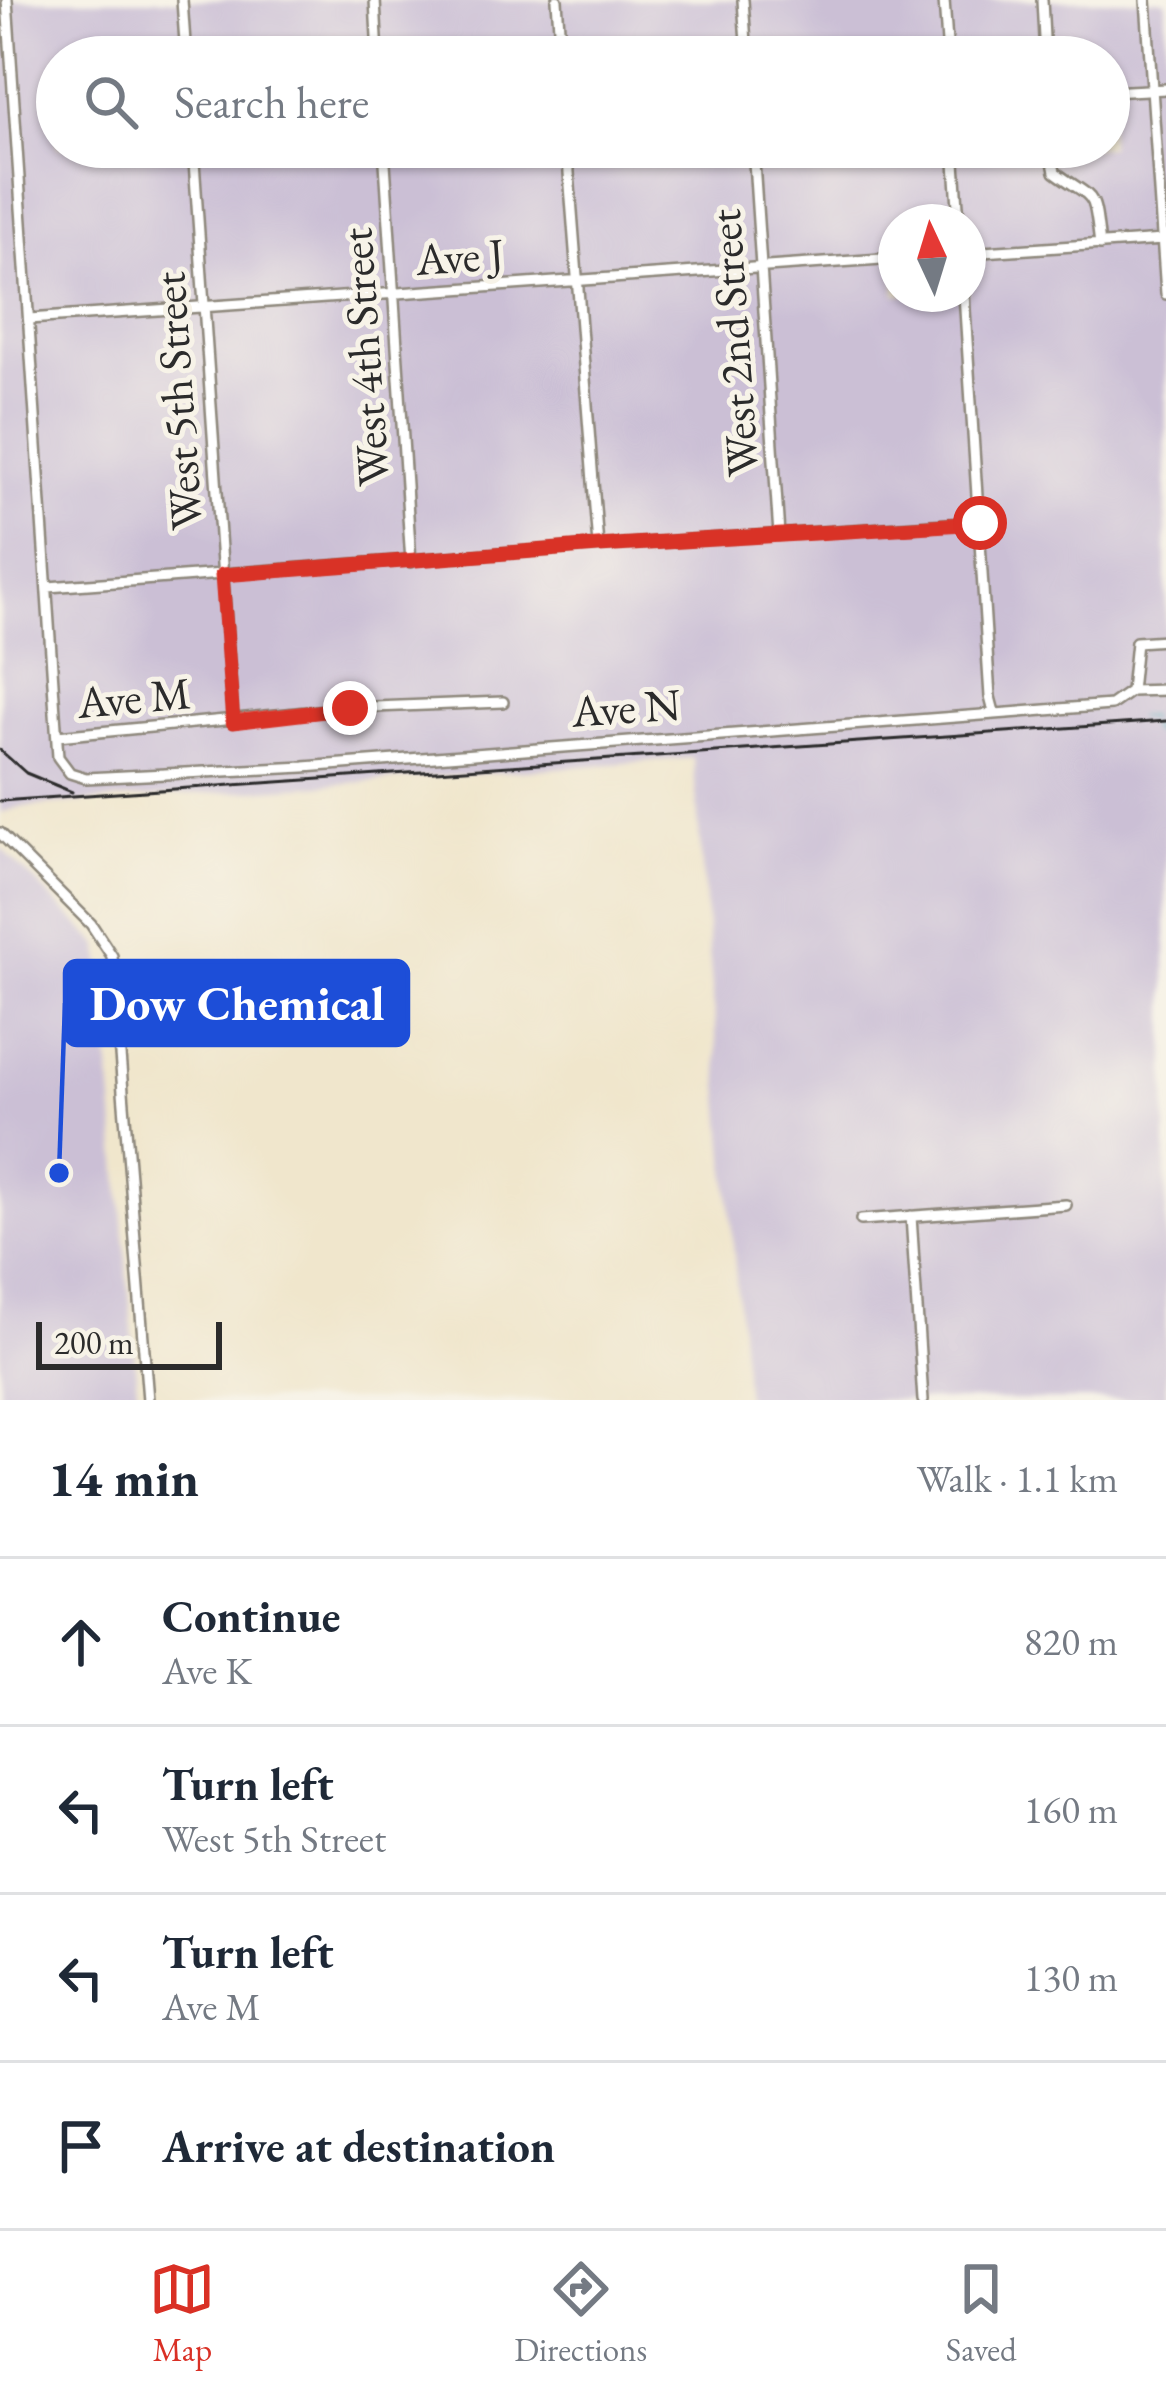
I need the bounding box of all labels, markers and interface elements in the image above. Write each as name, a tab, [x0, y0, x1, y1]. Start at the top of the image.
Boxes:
search box	[36, 36, 1130, 168]
icon: search	[78, 69, 144, 135]
text: Search here	[174, 73, 369, 131]
north arrow	[878, 204, 986, 312]
street label: West 2nd Street	[695, 207, 771, 479]
street label: Ave J	[413, 224, 506, 288]
street label: West 4th Street	[326, 226, 402, 488]
street label: West 5th Street	[139, 270, 215, 532]
route start	[953, 496, 1007, 550]
street label: Ave M	[74, 663, 193, 731]
street label: Ave N	[569, 674, 683, 740]
route end	[323, 681, 377, 735]
callout: Dow Chemical	[65, 961, 408, 1045]
text: Dow Chemical	[89, 972, 385, 1034]
scale bar	[36, 1316, 222, 1369]
text: 200 m	[54, 1321, 134, 1364]
text: 14 min	[48, 1445, 199, 1511]
text: Walk · 1.1 km	[917, 1453, 1118, 1504]
text: Continue	[162, 1587, 340, 1645]
icon: ahead	[48, 1609, 114, 1675]
text: 820 m	[1024, 1616, 1118, 1667]
text: Ave K	[162, 1645, 252, 1696]
text: Turn left	[162, 1755, 334, 1813]
icon: left	[48, 1777, 114, 1843]
text: 160 m	[1024, 1784, 1118, 1835]
text: West 5th Street	[162, 1813, 386, 1864]
text: Turn left	[162, 1923, 334, 1981]
icon: left	[48, 1945, 114, 2011]
text: 130 m	[1024, 1952, 1118, 2003]
text: Ave M	[162, 1981, 261, 2032]
icon: arrive	[48, 2113, 114, 2179]
text: Arrive at destination	[162, 2117, 555, 2175]
tab: Map	[149, 2256, 215, 2371]
tab: Directions	[514, 2256, 647, 2371]
tab: Saved	[946, 2256, 1017, 2371]

